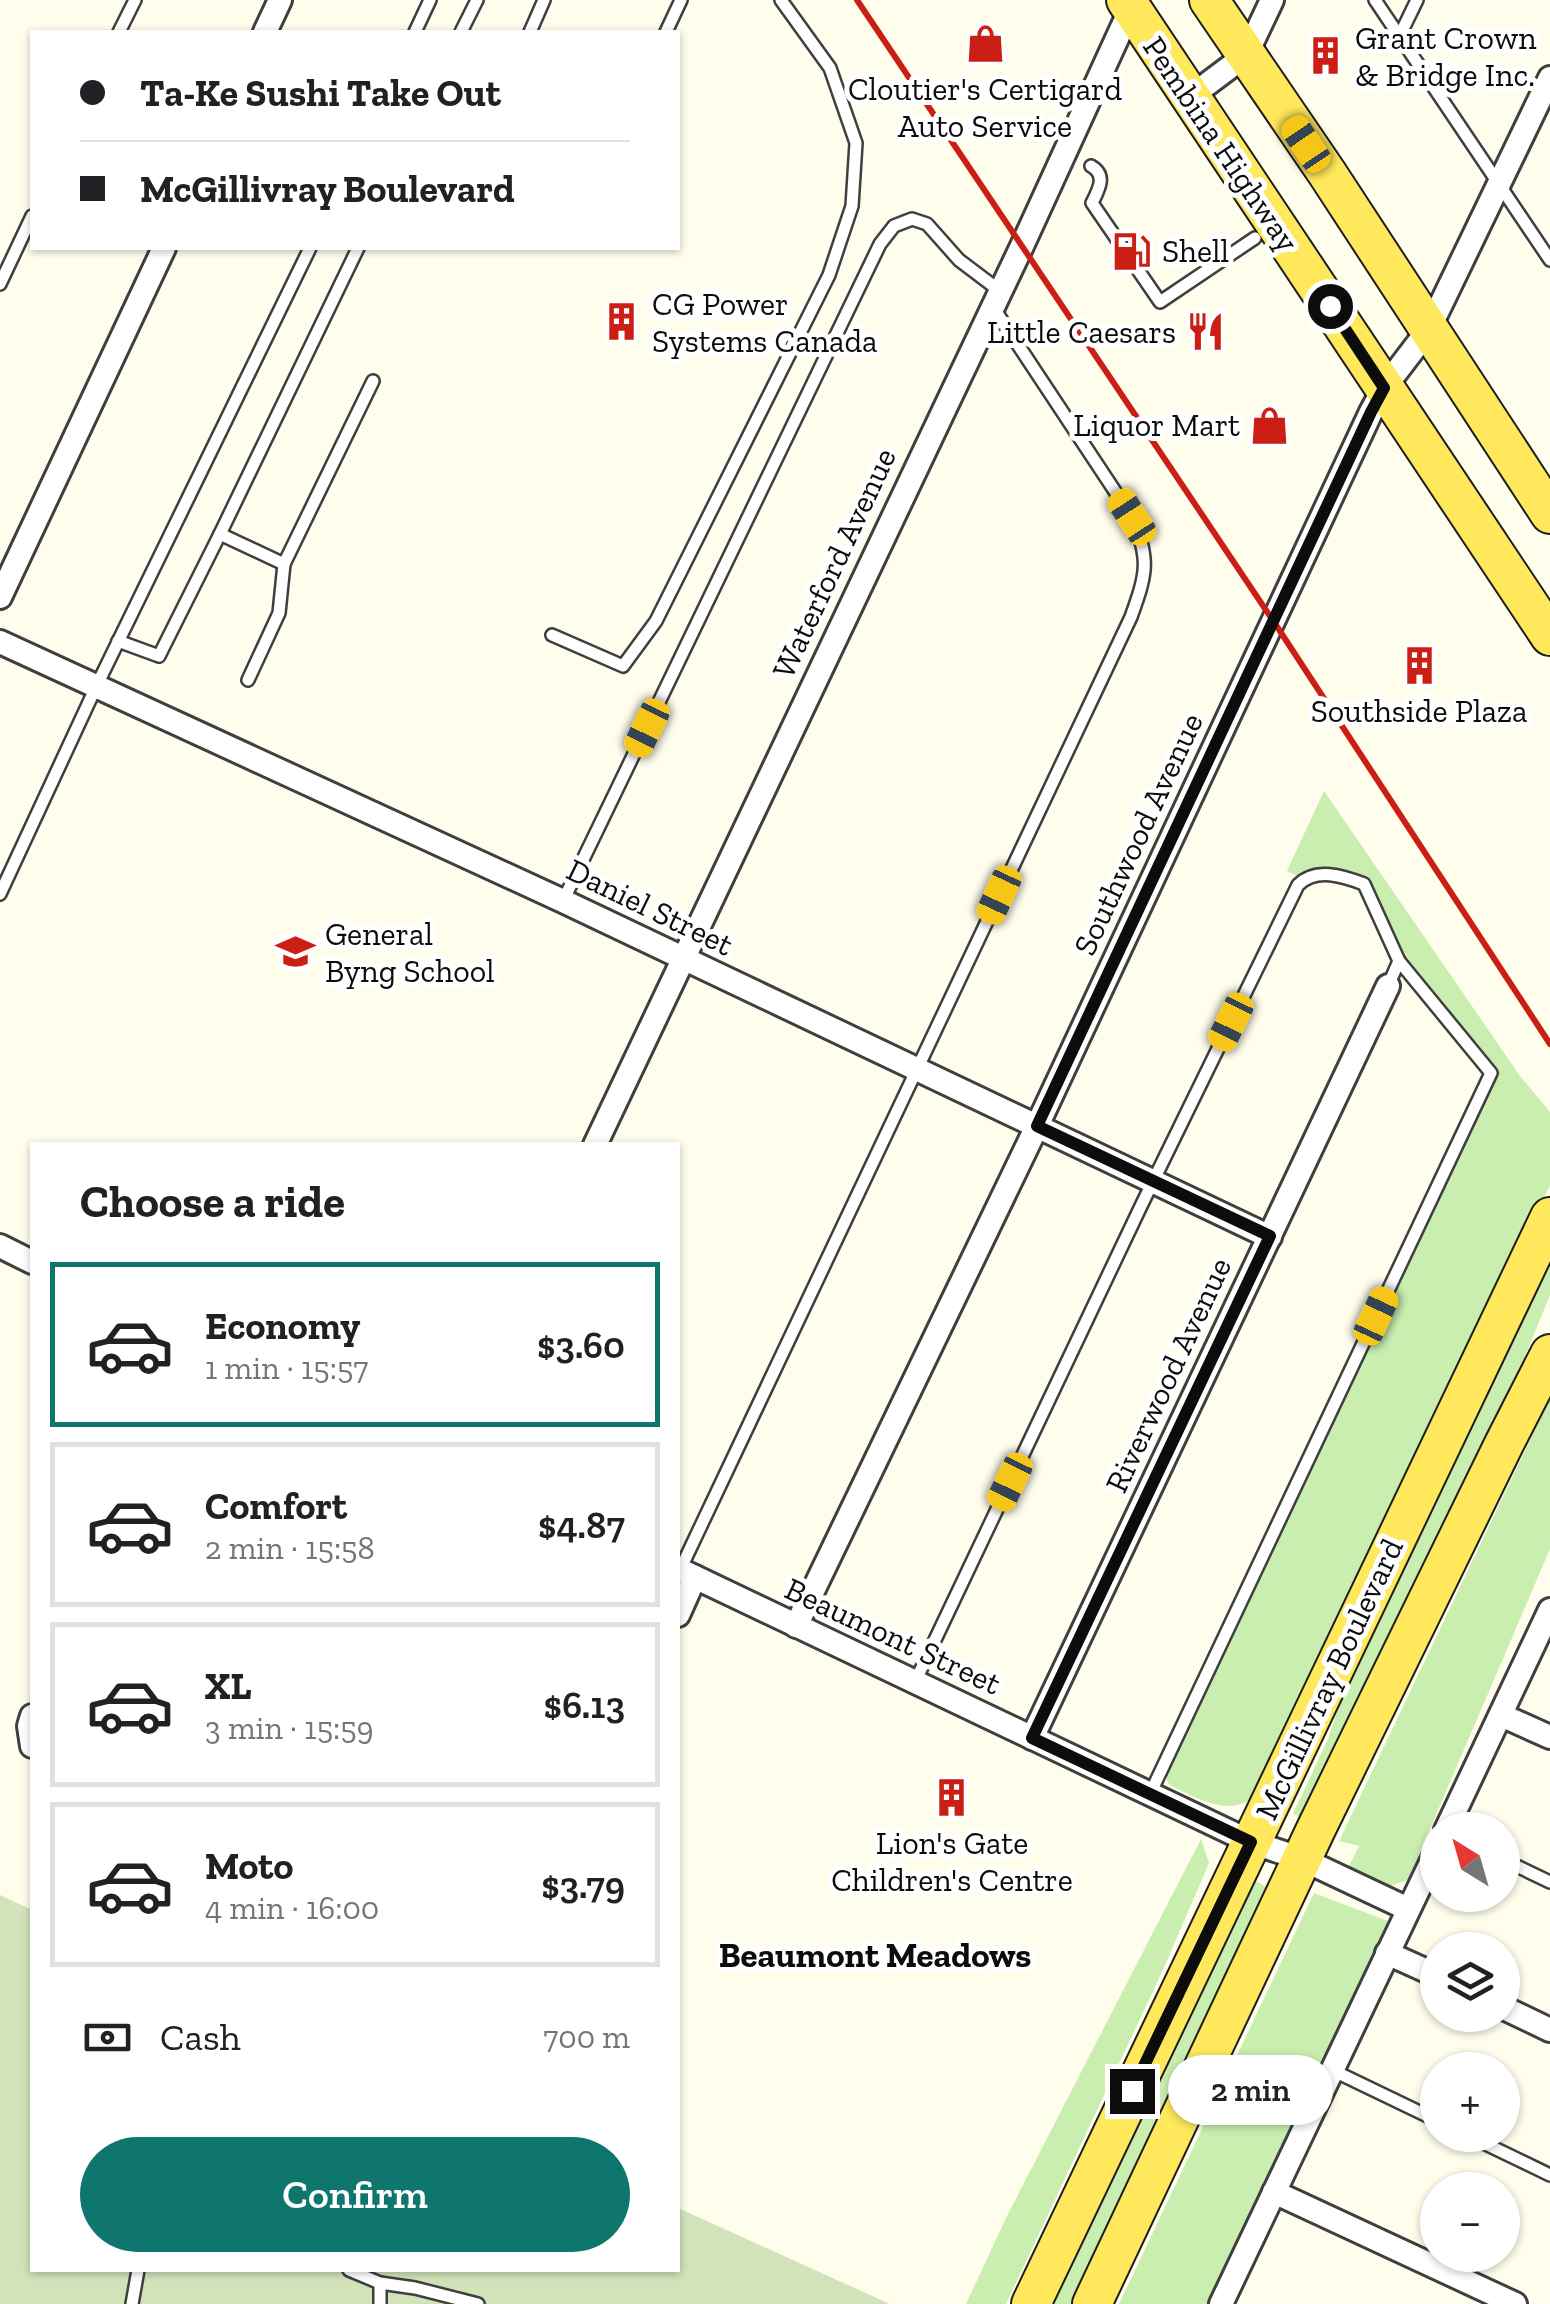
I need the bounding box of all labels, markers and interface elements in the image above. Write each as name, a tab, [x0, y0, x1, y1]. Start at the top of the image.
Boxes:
place label: Grant Crown & Bridge Inc.	[1355, 19, 1537, 94]
shop icon: Cloutier's Certigard Auto Service	[964, 23, 1006, 65]
street label: Pembina Highway	[1135, 29, 1307, 259]
building icon: Grant Crown & Bridge Inc.	[1304, 35, 1346, 77]
text: Ta-Ke Sushi Take Out	[140, 70, 501, 116]
place label: Cloutier's Certigard Auto Service	[848, 70, 1123, 145]
car	[1277, 111, 1335, 177]
text: McGillivray Boulevard	[140, 166, 515, 212]
fuel station icon: Shell	[1111, 230, 1153, 272]
place label: Shell	[1162, 232, 1229, 270]
route start	[1308, 284, 1353, 329]
place label: CG Power Systems Canada	[652, 285, 878, 360]
building icon: CG Power Systems Canada	[601, 301, 643, 343]
restaurant icon: Little Caesars	[1185, 311, 1227, 353]
place label: Little Caesars	[987, 313, 1176, 351]
shop icon: Liquor Mart	[1249, 404, 1291, 446]
place label: Liquor Mart	[1073, 406, 1240, 444]
street label: Waterford Avenue	[764, 442, 904, 684]
car	[1103, 484, 1161, 550]
building icon: Southside Plaza	[1398, 645, 1440, 687]
place label: Southside Plaza	[1311, 692, 1527, 730]
car	[620, 694, 674, 762]
street label: Southwood Avenue	[1065, 707, 1211, 961]
street label: Daniel Street	[561, 850, 739, 964]
car	[973, 861, 1025, 929]
place label: General Byng School	[325, 915, 495, 990]
school or university icon: General Byng School	[274, 931, 316, 973]
car	[1204, 988, 1258, 1056]
text: Choose a ride	[80, 1175, 345, 1229]
street label: Riverwood Avenue	[1097, 1252, 1239, 1498]
car	[1350, 1282, 1402, 1350]
icon: car	[85, 1300, 175, 1390]
text: Economy	[205, 1303, 360, 1349]
text: $3.60	[537, 1322, 625, 1368]
text: 1 min · 15:57	[205, 1349, 368, 1387]
car	[983, 1448, 1037, 1516]
icon: car	[85, 1480, 175, 1570]
text: Comfort	[205, 1483, 347, 1529]
text: $4.87	[538, 1502, 625, 1548]
text: 2 min · 15:58	[205, 1529, 375, 1567]
street label: McGillivray Boulevard	[1247, 1532, 1411, 1826]
street label: Beaumont Street	[779, 1569, 1007, 1703]
icon: car	[85, 1660, 175, 1750]
text: XL	[205, 1663, 252, 1709]
text: $6.13	[544, 1682, 625, 1728]
text: 3 min · 15:59	[205, 1709, 374, 1747]
building icon: Lion's Gate Children's Centre	[931, 1777, 973, 1819]
north arrow	[1420, 1812, 1520, 1912]
map controls	[1420, 1812, 1520, 2272]
place label: Lion's Gate Children's Centre	[831, 1824, 1073, 1899]
icon: car	[85, 1840, 175, 1930]
text: Moto	[205, 1843, 293, 1889]
text: $3.79	[541, 1862, 625, 1908]
text: 4 min · 16:00	[205, 1889, 379, 1927]
button: layers	[1420, 1932, 1520, 2032]
district label: Beaumont Meadows	[719, 1934, 1031, 1976]
icon: cash	[80, 2010, 135, 2065]
text: Cash	[160, 2014, 241, 2060]
text: 700 m	[543, 2018, 630, 2056]
button: +	[1420, 2052, 1520, 2152]
callout: 2 min	[1167, 2056, 1332, 2126]
route end	[1110, 2069, 1155, 2114]
text: 2 min	[1211, 2071, 1290, 2109]
button: Confirm	[80, 2137, 630, 2252]
button: −	[1420, 2172, 1520, 2272]

